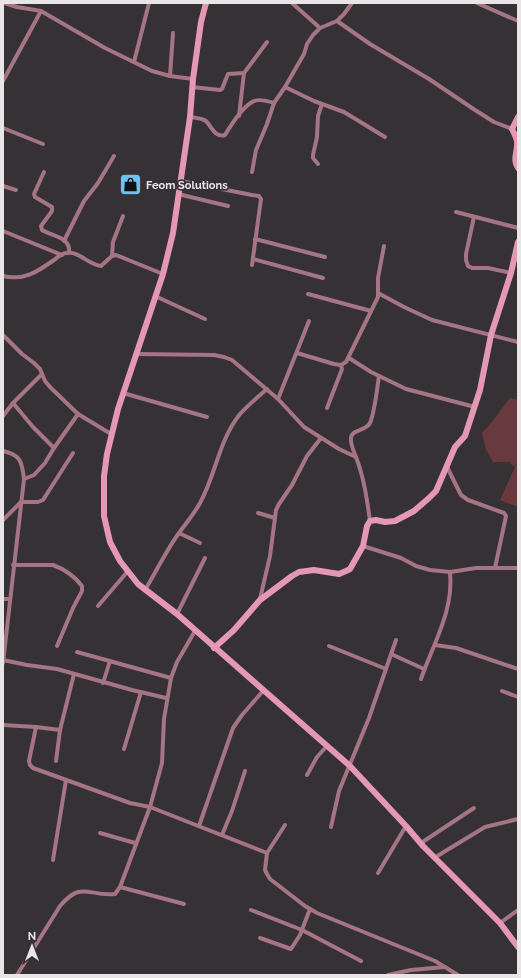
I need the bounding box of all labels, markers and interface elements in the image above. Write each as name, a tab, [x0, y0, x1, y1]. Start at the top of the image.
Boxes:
shop icon: Feom Solutions	[117, 172, 143, 198]
place label: Feom Solutions	[146, 179, 228, 192]
north arrow	[12, 926, 52, 966]
text: N	[28, 930, 36, 943]

